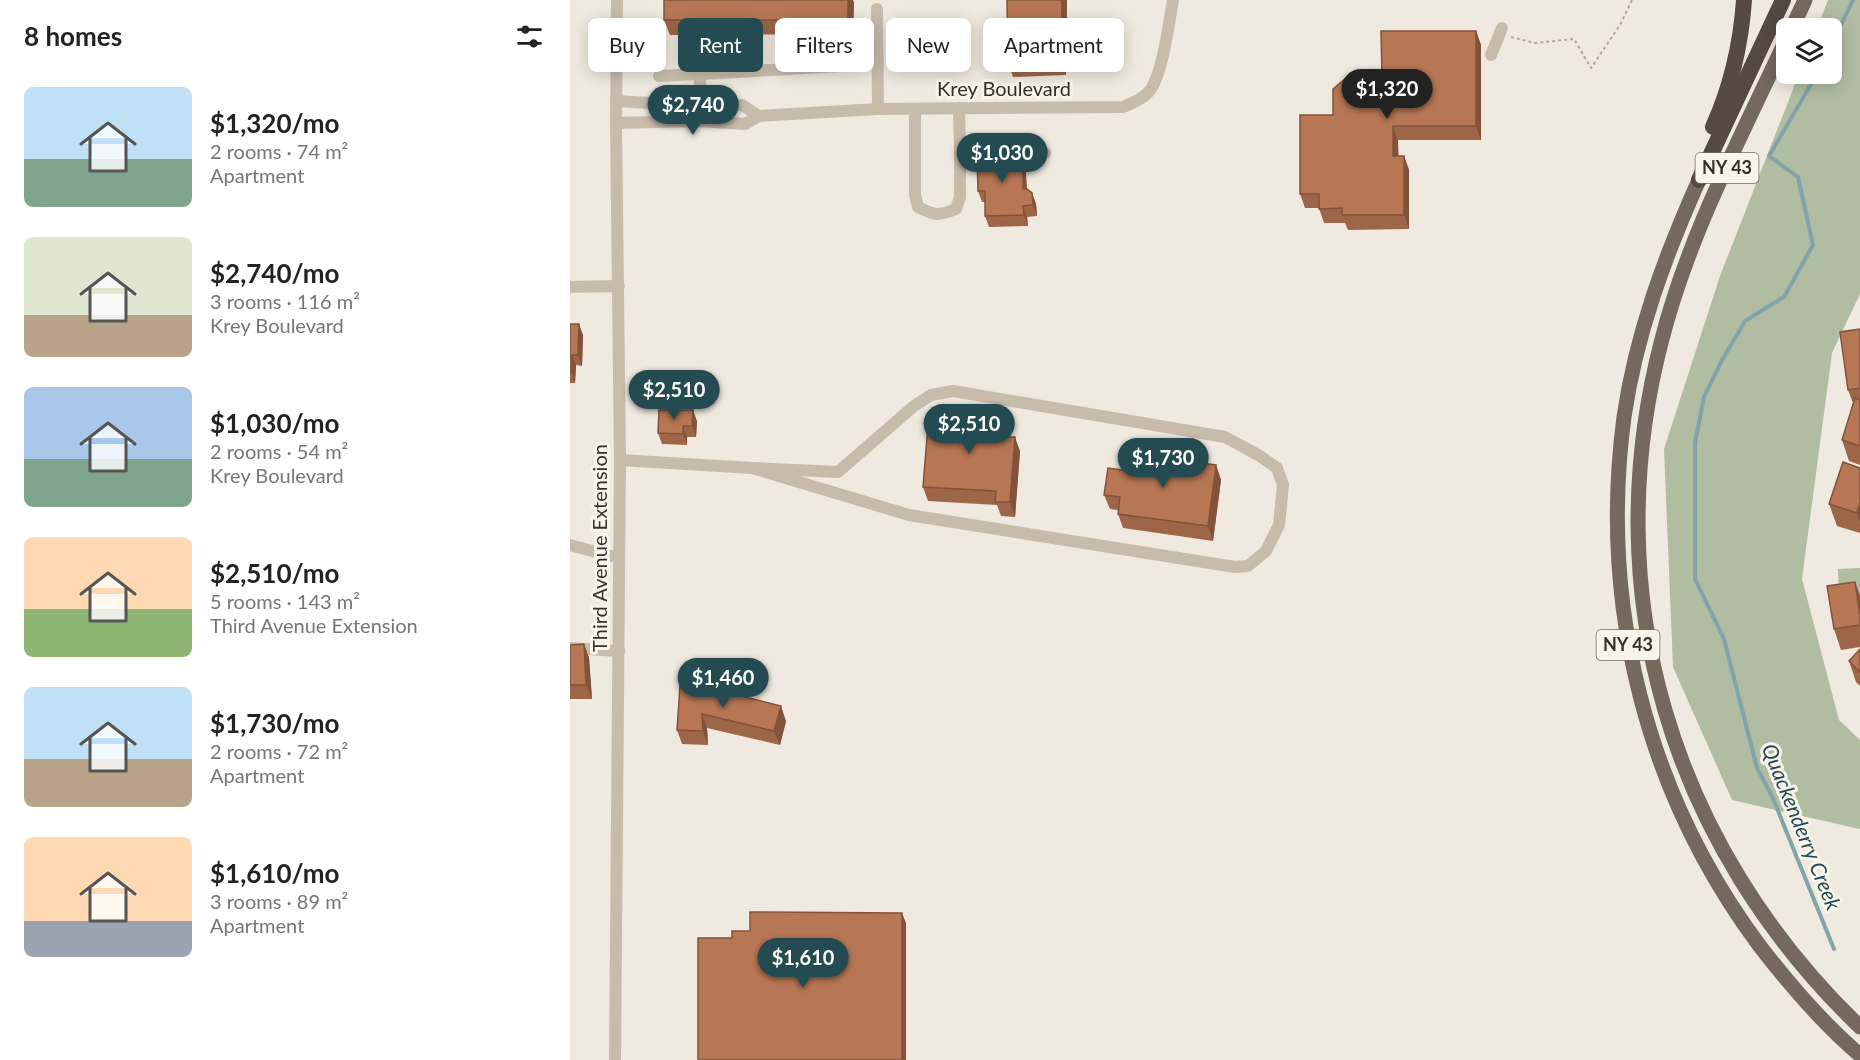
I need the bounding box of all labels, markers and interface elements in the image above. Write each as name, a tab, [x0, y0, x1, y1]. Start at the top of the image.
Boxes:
chip: Buy	[588, 18, 666, 72]
chip: Rent	[678, 18, 763, 72]
chip: Filters	[775, 18, 874, 72]
chip: New	[886, 18, 971, 72]
chip: Apartment	[983, 18, 1124, 72]
map controls	[1776, 18, 1842, 84]
button: layers	[1776, 18, 1842, 84]
text: 8 homes	[24, 20, 122, 52]
icon: filters	[513, 20, 546, 53]
pin: $1,320	[1338, 69, 1436, 120]
street label: Krey Boulevard	[937, 76, 1071, 100]
text: $1,320	[1356, 76, 1418, 100]
pin: $2,740	[644, 85, 742, 136]
text: $2,740	[662, 92, 724, 116]
text: $1,320/mo	[210, 107, 340, 139]
icon: home	[72, 111, 144, 183]
pin: $1,030	[953, 133, 1051, 184]
text: 2 rooms · 74 m²	[210, 139, 348, 163]
text: $1,030	[971, 140, 1033, 164]
road number: NY 43	[1696, 153, 1758, 183]
text: Apartment	[210, 163, 304, 187]
text: $2,740/mo	[210, 257, 340, 289]
icon: home	[72, 261, 144, 333]
text: 3 rooms · 116 m²	[210, 289, 360, 313]
text: Krey Boulevard	[210, 313, 344, 337]
pin: $2,510	[625, 370, 723, 421]
text: $2,510	[643, 377, 705, 401]
pin: $2,510	[920, 404, 1018, 455]
text: $1,030/mo	[210, 407, 340, 439]
icon: home	[72, 411, 144, 483]
text: $2,510	[938, 411, 1000, 435]
pin: $1,730	[1114, 438, 1212, 489]
text: 2 rooms · 54 m²	[210, 439, 348, 463]
street label: Third Avenue Extension	[587, 444, 611, 652]
text: $1,730	[1132, 445, 1194, 469]
text: Krey Boulevard	[210, 463, 344, 487]
text: $2,510/mo	[210, 557, 340, 589]
icon: home	[72, 561, 144, 633]
text: 5 rooms · 143 m²	[210, 589, 360, 613]
text: Third Avenue Extension	[210, 613, 418, 637]
road number: NY 43	[1596, 630, 1660, 660]
pin: $1,460	[674, 658, 772, 709]
text: $1,460	[692, 665, 754, 689]
text: $1,730/mo	[210, 707, 340, 739]
icon: home	[72, 711, 144, 783]
text: 2 rooms · 72 m²	[210, 739, 348, 763]
water label: Quackenderry Creek	[1758, 740, 1848, 914]
text: Apartment	[210, 763, 304, 787]
text: $1,610/mo	[210, 857, 340, 889]
icon: home	[72, 861, 144, 933]
text: 3 rooms · 89 m²	[210, 889, 348, 913]
text: Apartment	[210, 913, 304, 937]
pin: $1,610	[754, 938, 852, 989]
text: $1,610	[772, 945, 834, 969]

